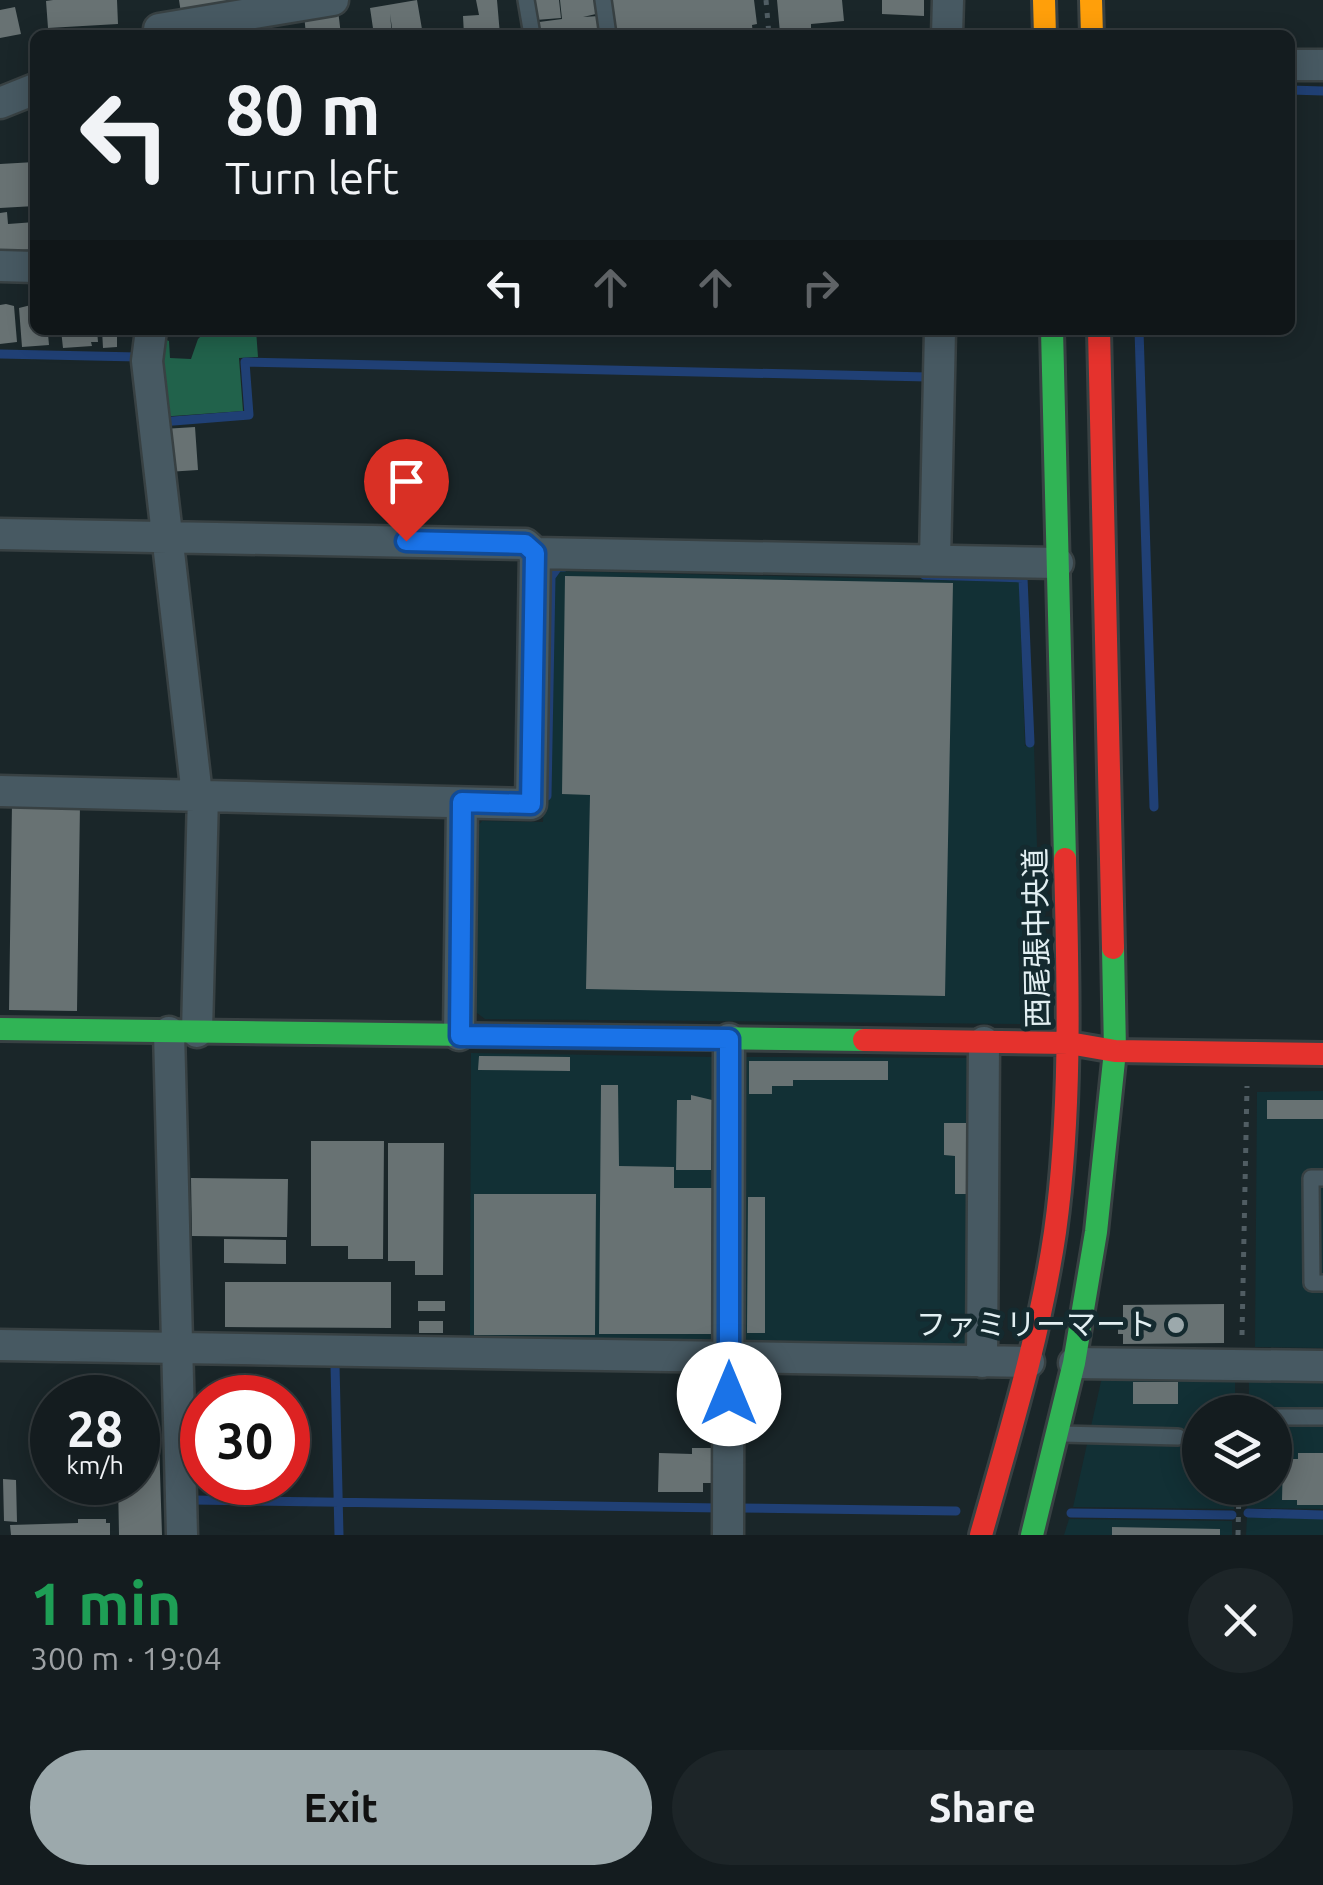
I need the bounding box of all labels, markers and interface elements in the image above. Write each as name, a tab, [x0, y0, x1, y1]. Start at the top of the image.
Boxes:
icon: left	[60, 70, 190, 200]
text: 80 m	[225, 70, 381, 148]
text: Turn left	[225, 152, 399, 203]
icon: left	[478, 260, 533, 315]
icon: ahead	[583, 260, 638, 315]
icon: ahead	[688, 260, 743, 315]
icon: right	[793, 260, 848, 315]
pin	[364, 439, 449, 542]
icon: arrive	[379, 454, 434, 509]
street label: 西尾張中央道	[1017, 848, 1055, 1028]
place label: ファミリーマート	[916, 1307, 1156, 1341]
marker: ファミリーマート	[1165, 1314, 1187, 1336]
position arrow	[677, 1342, 781, 1446]
speed limit sign: 30	[180, 1375, 310, 1505]
map controls	[1182, 1395, 1292, 1505]
button: layers	[1182, 1395, 1292, 1505]
text: 28	[67, 1400, 123, 1456]
text: km/h	[66, 1451, 124, 1479]
button: close	[1188, 1568, 1293, 1673]
text: 1 min	[30, 1569, 182, 1636]
text: 300 m · 19:04	[30, 1640, 222, 1676]
button: Exit	[30, 1750, 652, 1865]
button: Share	[672, 1750, 1293, 1865]

